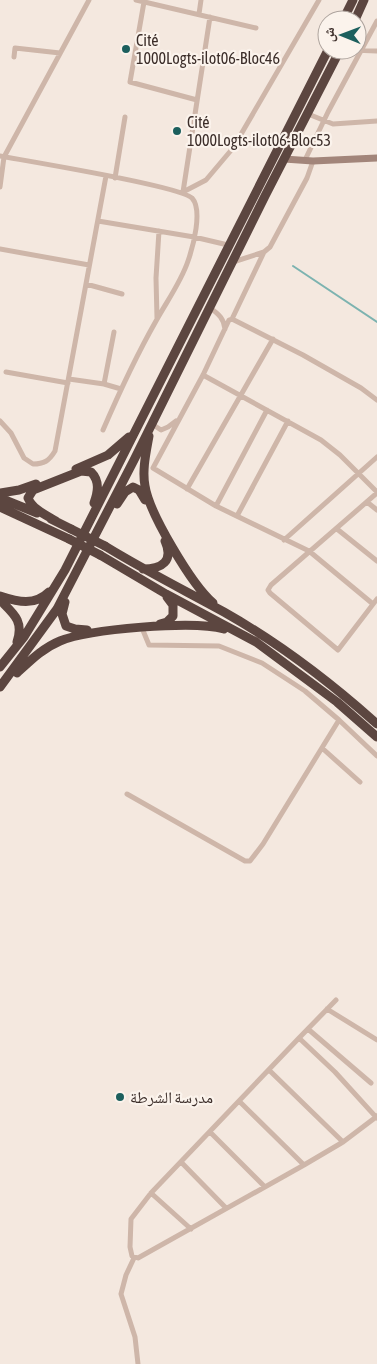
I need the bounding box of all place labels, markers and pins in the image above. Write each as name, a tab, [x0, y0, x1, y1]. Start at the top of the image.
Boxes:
place label: Cité 1000Logts-ilot06-Bloc46	[136, 31, 280, 68]
marker: Cité 1000Logts-ilot06-Bloc46	[120, 43, 132, 55]
place label: Cité 1000Logts-ilot06-Bloc53	[187, 113, 331, 150]
marker: Cité 1000Logts-ilot06-Bloc53	[171, 125, 183, 137]
place label: مدرسة الشرطة	[130, 1088, 213, 1107]
marker: مدرسة الشرطة	[114, 1091, 126, 1103]

